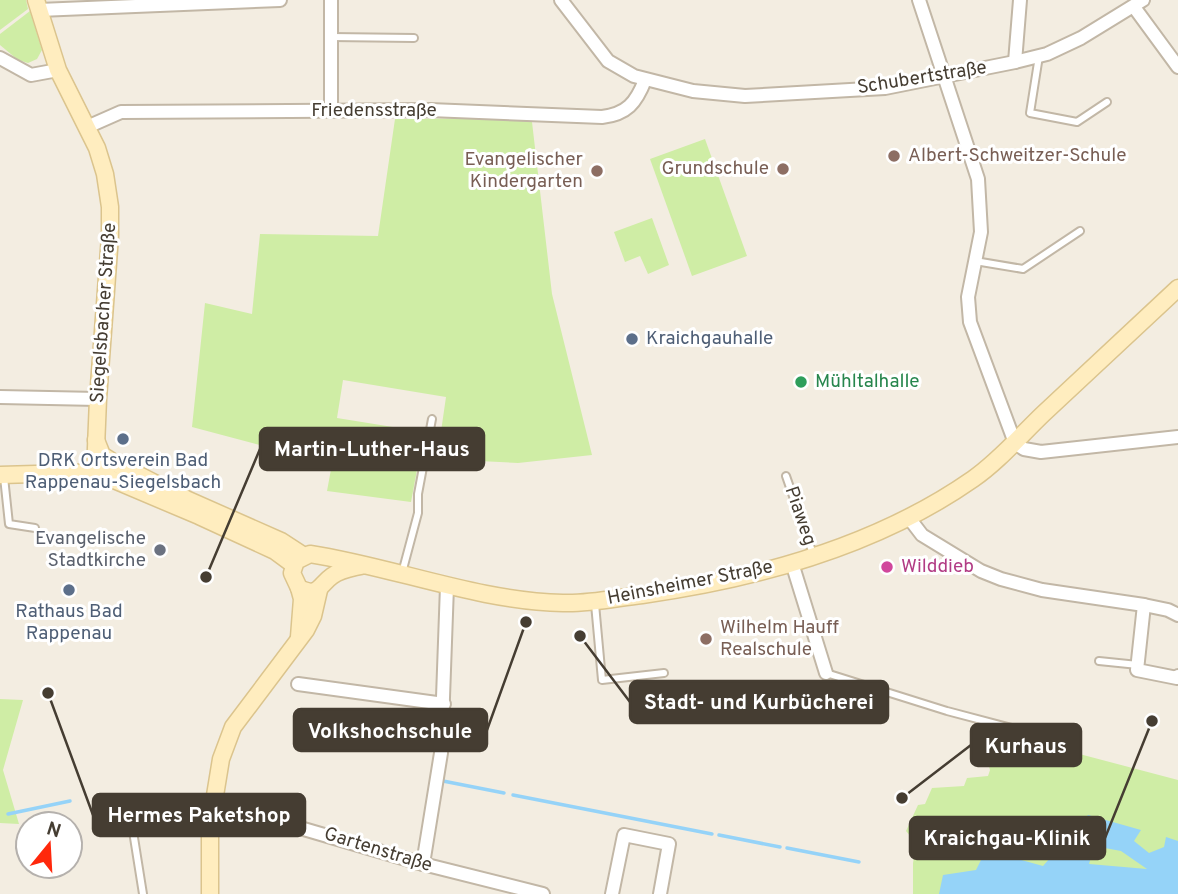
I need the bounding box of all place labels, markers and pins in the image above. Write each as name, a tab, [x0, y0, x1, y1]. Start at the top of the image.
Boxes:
place label: Albert-Schweitzer-Schule	[908, 144, 1126, 168]
place label: Evangelischer Kindergarten	[464, 148, 584, 194]
marker: Albert-Schweitzer-Schule	[886, 148, 902, 164]
place label: Grundschule	[661, 157, 769, 181]
marker: Grundschule	[775, 161, 791, 177]
marker: Evangelischer Kindergarten	[589, 163, 605, 179]
place label: Kraichgauhalle	[646, 327, 773, 351]
marker: Kraichgauhalle	[624, 331, 640, 347]
place label: Mühltalhalle	[815, 370, 920, 394]
marker: Mühltalhalle	[793, 374, 809, 390]
callout: Martin-Luther-Haus	[260, 428, 484, 470]
marker: DRK Ortsverein Bad Rappenau-Siegelsbach	[115, 431, 131, 447]
place label: DRK Ortsverein Bad Rappenau-Siegelsbach	[25, 449, 221, 495]
place label: Evangelische Stadtkirche	[35, 527, 146, 573]
marker: Evangelische Stadtkirche	[152, 542, 168, 558]
place label: Wilddieb	[901, 555, 974, 579]
marker: Wilddieb	[879, 559, 895, 575]
marker: Rathaus Bad Rappenau	[61, 582, 77, 598]
place label: Rathaus Bad Rappenau	[15, 600, 123, 646]
place label: Wilhelm Hauff Realschule	[720, 616, 839, 662]
marker: Wilhelm Hauff Realschule	[698, 631, 714, 647]
callout: Stadt- und Kurbücherei	[630, 681, 888, 723]
callout: Volkshochschule	[294, 709, 487, 751]
callout: Kurhaus	[971, 724, 1081, 766]
callout: Hermes Paketshop	[93, 794, 305, 836]
callout: Kraichgau-Klinik	[910, 817, 1105, 859]

